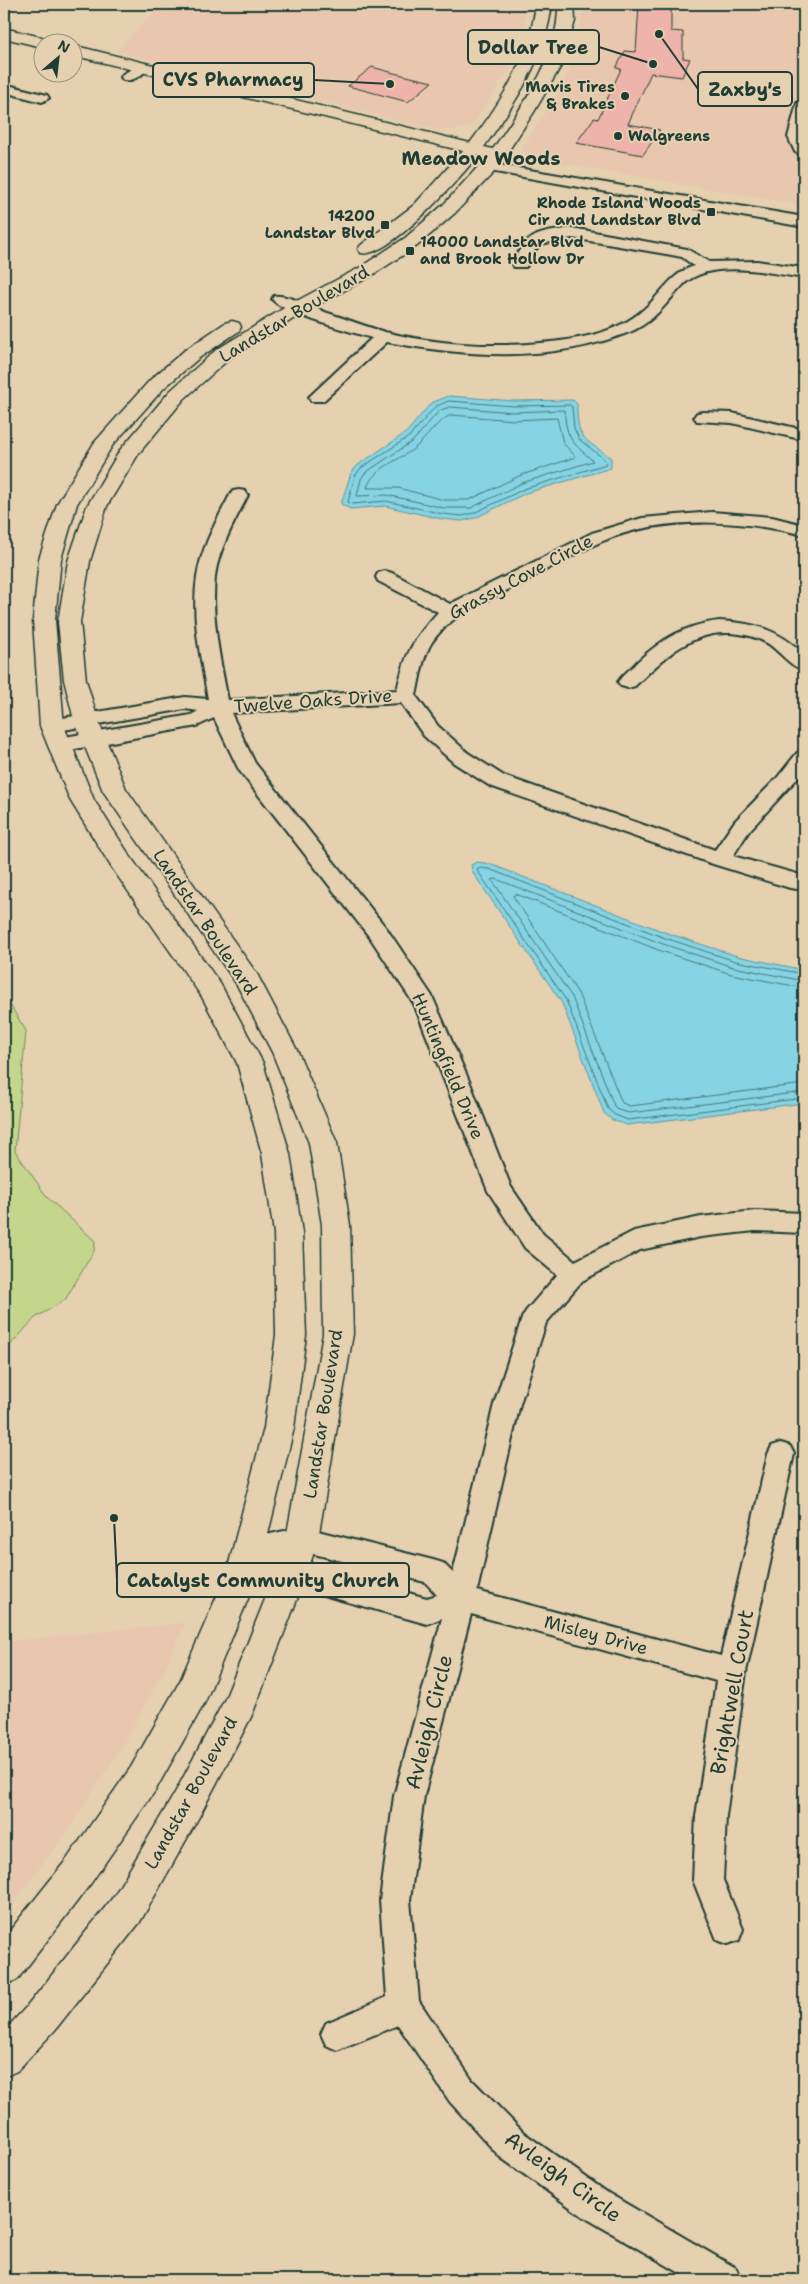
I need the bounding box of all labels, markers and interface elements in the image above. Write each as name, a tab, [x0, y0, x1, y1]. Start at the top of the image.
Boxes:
callout: Dollar Tree	[468, 30, 599, 64]
north arrow	[32, 32, 82, 82]
text: Dollar Tree	[478, 35, 588, 60]
text: N	[55, 36, 73, 57]
callout: CVS Pharmacy	[153, 63, 314, 97]
text: CVS Pharmacy	[162, 67, 304, 92]
callout: Zaxby's	[698, 72, 792, 106]
place label: Mavis Tires & Brakes	[525, 77, 615, 114]
text: Zaxby's	[708, 77, 782, 102]
marker: Mavis Tires & Brakes	[619, 90, 631, 102]
place label: Walgreens	[628, 126, 710, 146]
marker: Walgreens	[612, 130, 624, 142]
district label: Meadow Woods	[402, 146, 560, 171]
place label: Rhode Island Woods Cir and Landstar Blvd	[528, 193, 701, 230]
place label: 14200 Landstar Blvd	[265, 206, 375, 243]
marker: Rhode Island Woods Cir and Landstar Blvd	[705, 206, 717, 218]
marker: 14200 Landstar Blvd	[379, 219, 391, 231]
place label: 14000 Landstar Blvd and Brook Hollow Dr	[420, 232, 585, 269]
marker: 14000 Landstar Blvd and Brook Hollow Dr	[404, 245, 416, 257]
street label: Landstar Boulevard	[214, 260, 374, 368]
street label: Grassy Cove Circle	[445, 529, 597, 625]
street label: Twelve Oaks Drive	[233, 683, 393, 719]
street label: Landstar Boulevard	[147, 844, 263, 1000]
street label: Huntingfield Drive	[406, 989, 490, 1143]
street label: Landstar Boulevard	[298, 1328, 348, 1500]
callout: Catalyst Community Church	[117, 1563, 409, 1597]
text: Catalyst Community Church	[127, 1568, 400, 1593]
street label: Brightwell Court	[704, 1607, 760, 1777]
street label: Misley Drive	[541, 1610, 651, 1660]
street label: Avleigh Circle	[399, 1652, 459, 1792]
street label: Landstar Boulevard	[139, 1712, 243, 1874]
street label: Avleigh Circle	[499, 2125, 627, 2229]

